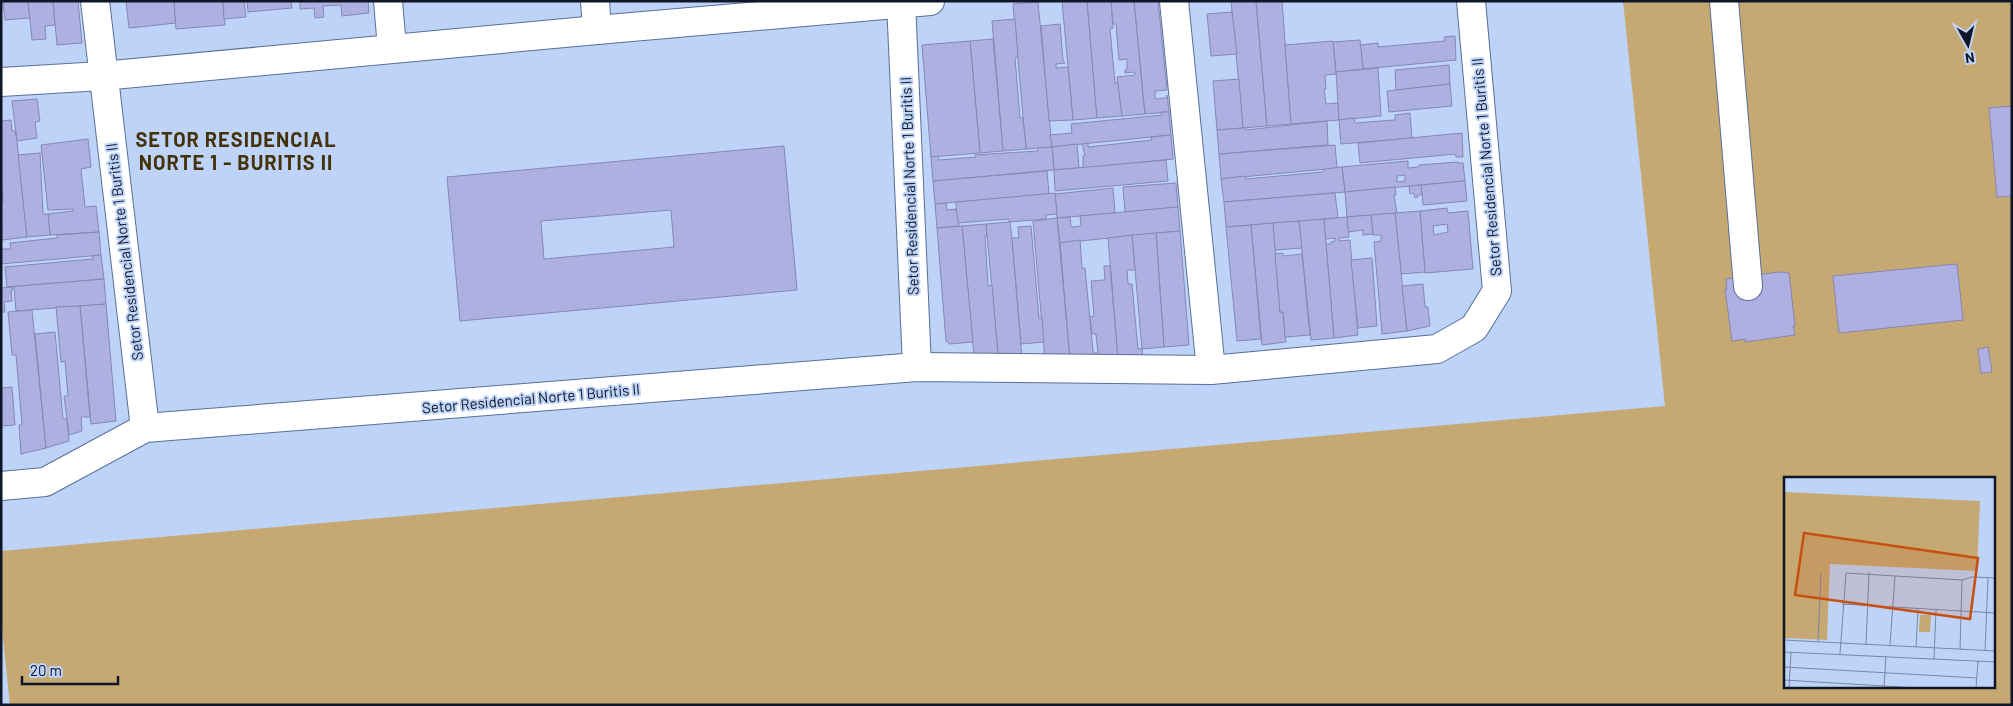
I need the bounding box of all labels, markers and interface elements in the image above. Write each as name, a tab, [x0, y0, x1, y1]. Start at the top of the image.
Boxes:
north arrow	[1943, 20, 1993, 70]
text: N	[1964, 49, 1976, 67]
street label: Setor Residencial Norte 1 Buritis II	[1468, 57, 1504, 277]
street label: Setor Residencial Norte 1 Buritis II	[896, 76, 922, 296]
district label: SETOR RESIDENCIAL NORTE 1 - BURITIS II	[135, 127, 337, 174]
street label: Setor Residencial Norte 1 Buritis II	[102, 142, 146, 362]
street label: Setor Residencial Norte 1 Buritis II	[421, 380, 641, 416]
inset map	[1784, 477, 1996, 688]
scale bar	[22, 654, 119, 686]
text: 20 m	[30, 661, 62, 679]

